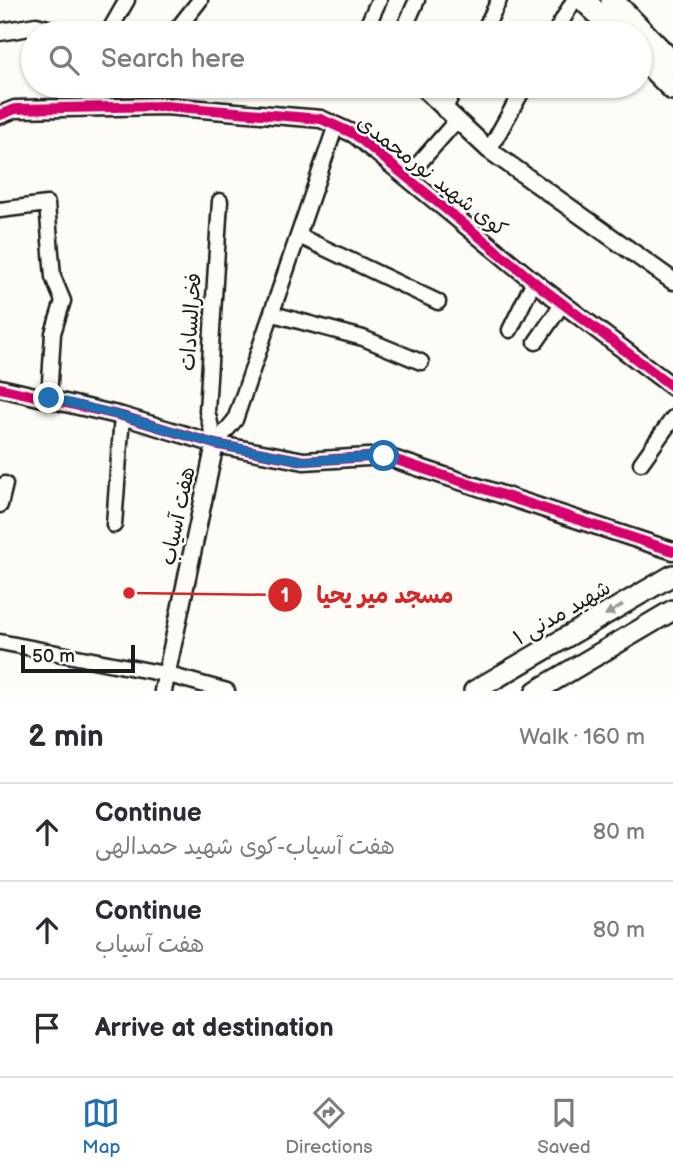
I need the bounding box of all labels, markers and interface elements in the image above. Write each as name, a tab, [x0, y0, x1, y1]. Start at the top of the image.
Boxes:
search box	[21, 21, 652, 98]
icon: search	[45, 41, 83, 79]
text: Search here	[101, 44, 245, 75]
street label: کوی شهید نورمحمدی	[352, 110, 512, 242]
street label: فخرالسادات	[175, 272, 207, 372]
route end	[33, 382, 64, 413]
route start	[368, 440, 399, 471]
street label: هفت آسیاب	[155, 464, 201, 568]
callout: مسجد میر یحیا	[267, 573, 467, 617]
street label: شهید مدنی ۱	[509, 575, 615, 652]
text: مسجد میر یحیا	[317, 582, 453, 610]
text: 1	[281, 583, 289, 608]
one-way arrow	[604, 603, 624, 615]
scale bar	[21, 642, 135, 674]
text: 50 m	[32, 645, 75, 668]
text: 2 min	[28, 719, 104, 755]
text: Walk · 160 m	[519, 723, 645, 751]
text: Continue	[95, 798, 202, 829]
icon: ahead	[28, 813, 66, 851]
text: 80 m	[593, 818, 645, 846]
text: هفت آسیاب-کوی شهید حمدالهی	[95, 833, 395, 861]
text: Continue	[95, 896, 202, 927]
icon: ahead	[28, 911, 66, 949]
text: 80 m	[593, 916, 645, 944]
text: هفت آسیاب	[95, 931, 205, 959]
icon: arrive	[28, 1009, 66, 1047]
text: Arrive at destination	[95, 1013, 334, 1044]
tab: Map	[82, 1094, 121, 1159]
tab: Directions	[285, 1094, 373, 1159]
tab: Saved	[537, 1094, 591, 1159]

